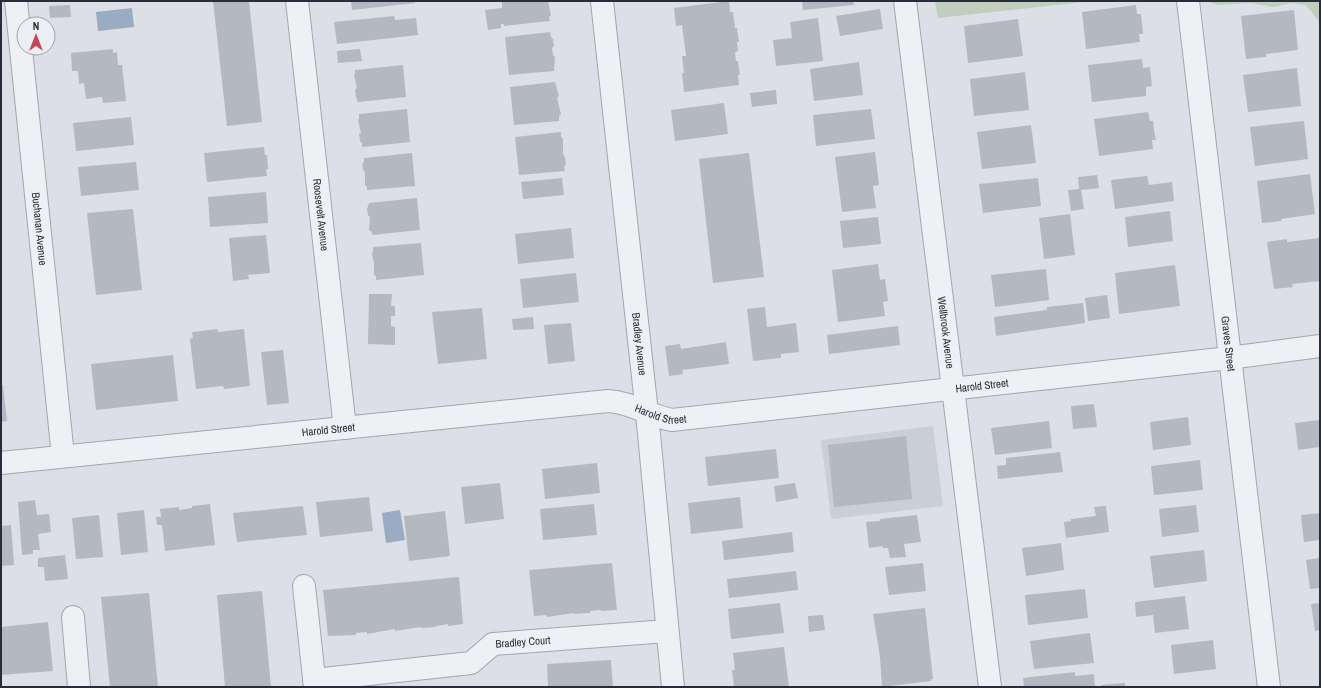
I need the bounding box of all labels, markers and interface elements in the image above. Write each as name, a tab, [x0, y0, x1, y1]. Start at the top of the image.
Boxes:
north arrow	[16, 16, 56, 56]
text: N	[33, 19, 39, 33]
street label: Roosevelt Avenue	[310, 178, 332, 252]
street label: Buchanan Avenue	[29, 192, 50, 266]
street label: Wellbrook Avenue	[935, 296, 957, 369]
street label: Bradley Avenue	[629, 312, 650, 376]
street label: Graves Street	[1218, 315, 1239, 373]
street label: Harold Street	[955, 376, 1010, 395]
street label: Harold Street	[633, 401, 688, 427]
street label: Harold Street	[301, 420, 356, 439]
street label: Bradley Court	[495, 633, 552, 651]

